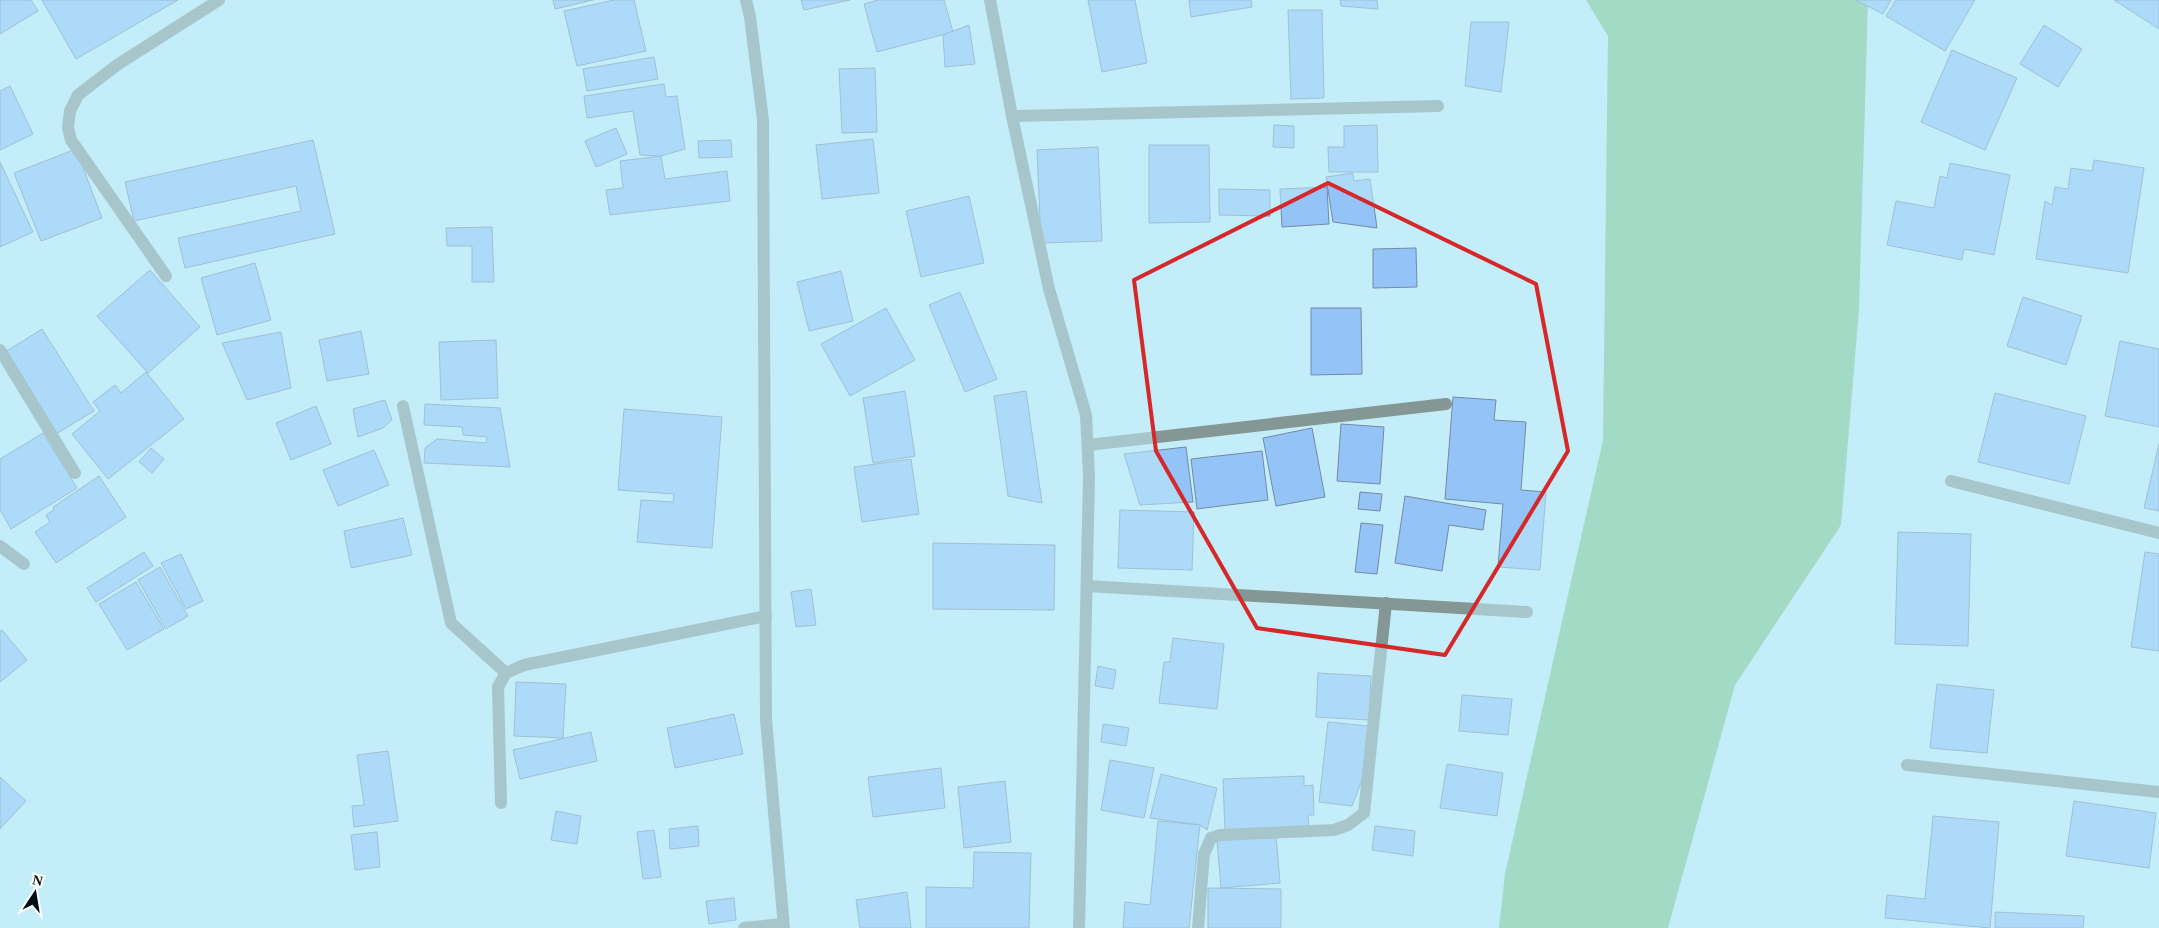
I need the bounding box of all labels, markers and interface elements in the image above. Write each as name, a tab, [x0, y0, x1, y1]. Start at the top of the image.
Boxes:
north arrow	[10, 868, 60, 918]
text: N	[31, 872, 44, 889]

